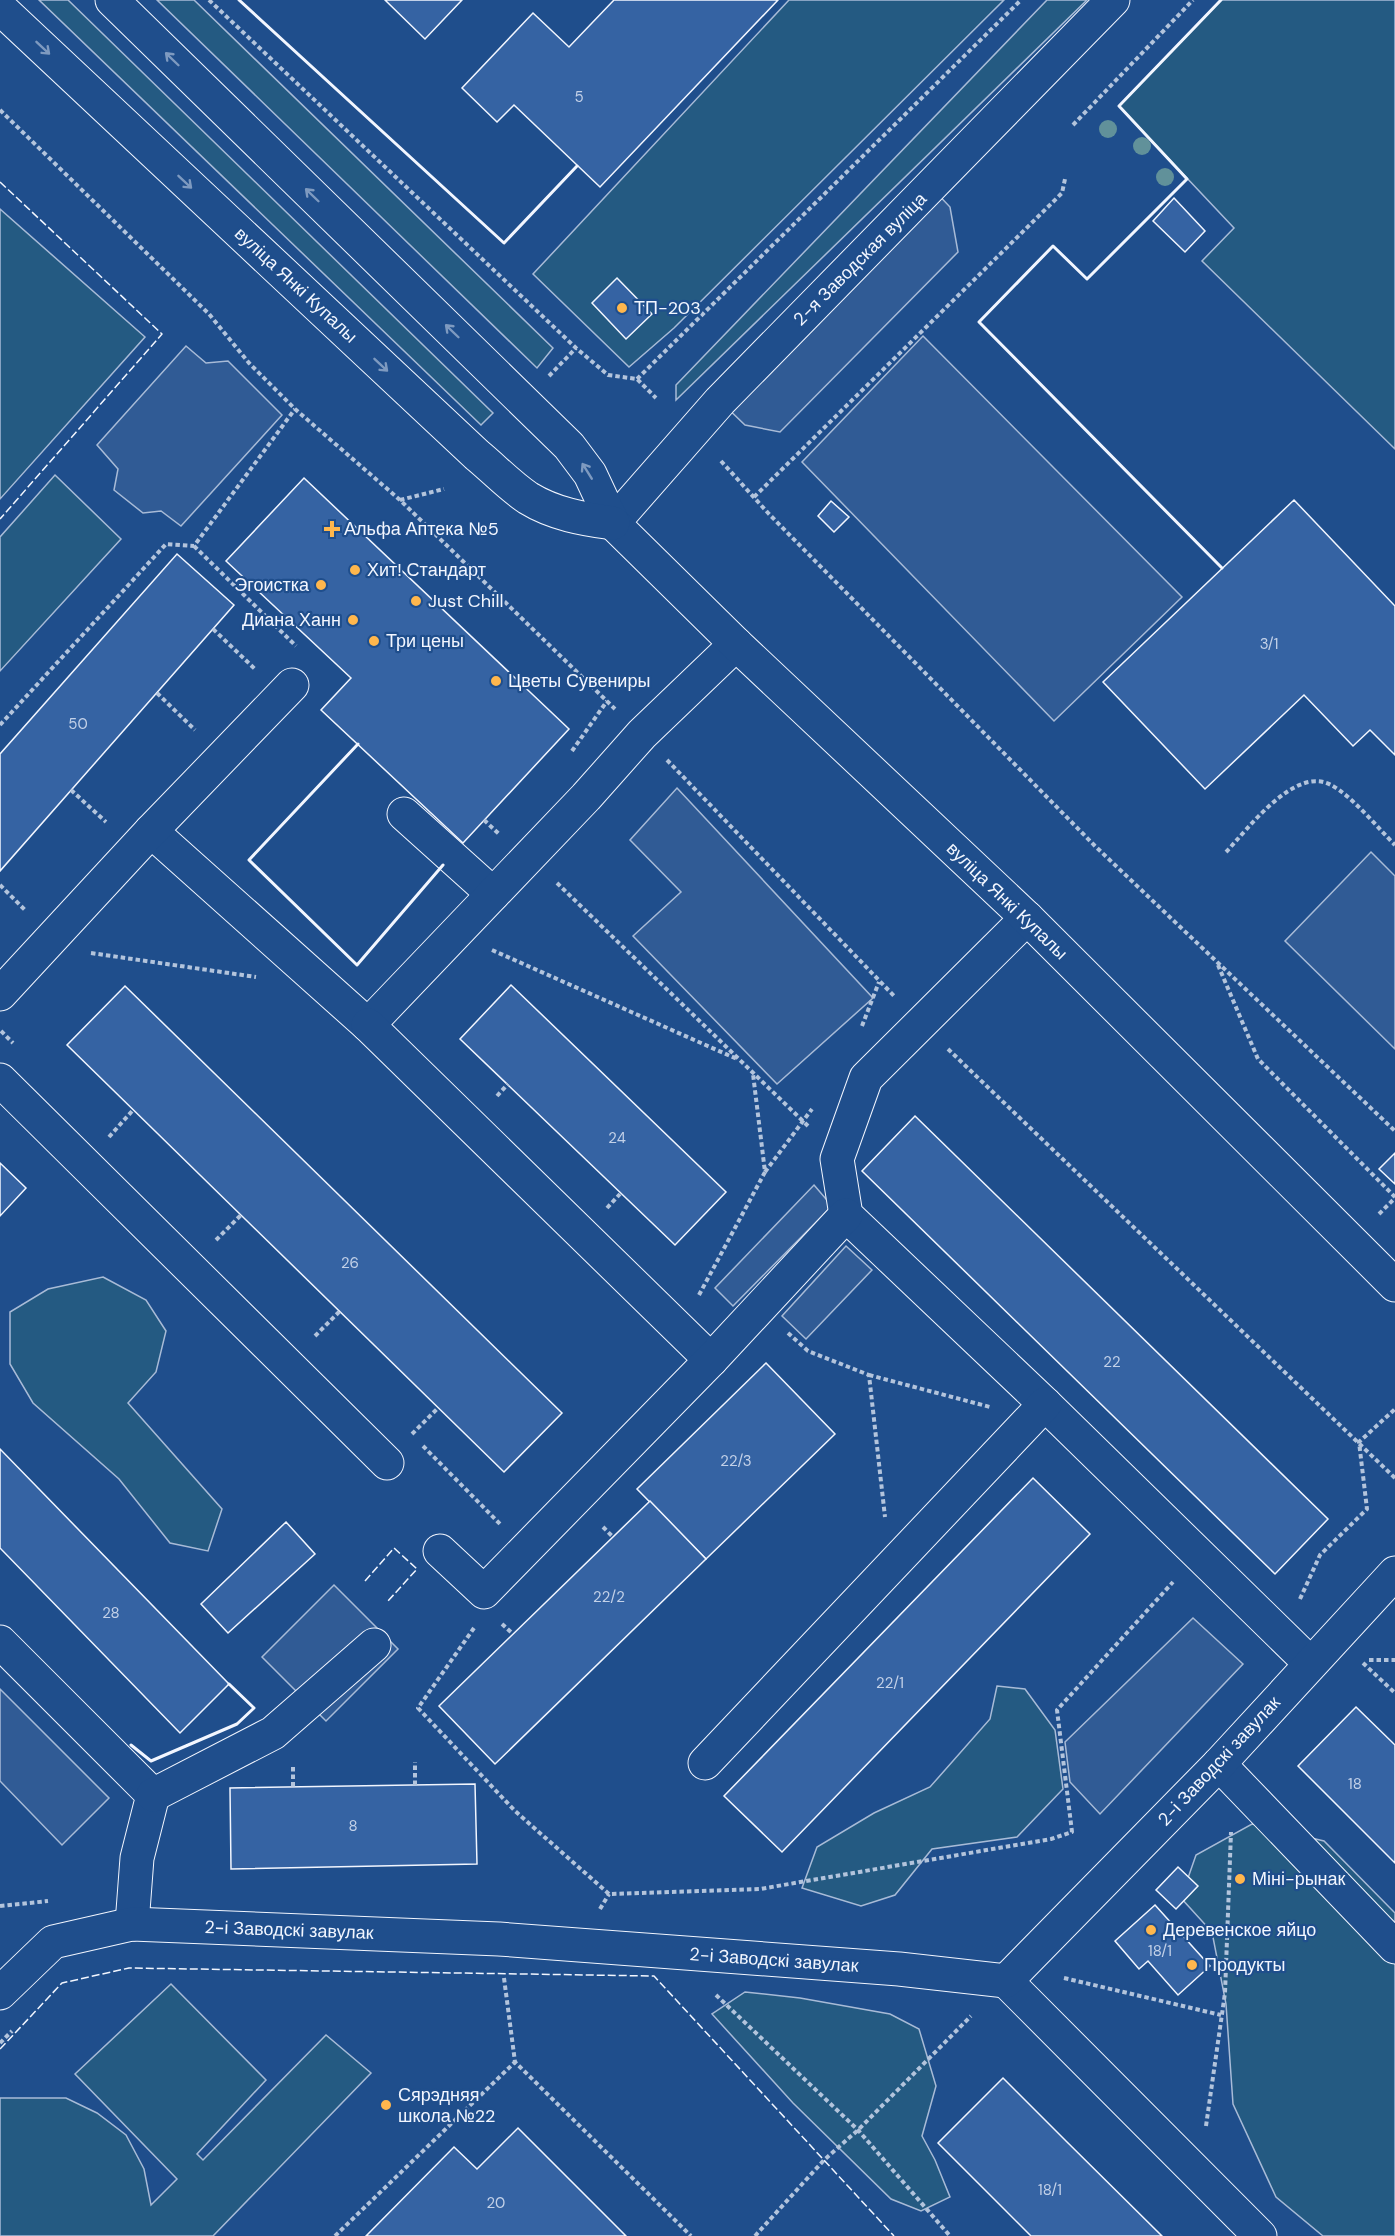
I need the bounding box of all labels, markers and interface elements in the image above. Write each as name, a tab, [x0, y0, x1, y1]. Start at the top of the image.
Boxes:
one-way arrow	[35, 41, 50, 56]
one-way arrow	[165, 51, 180, 66]
house number: 5	[574, 87, 584, 107]
one-way arrow	[178, 174, 193, 189]
street label: 2-я Заводская вуліца	[788, 186, 933, 331]
one-way arrow	[305, 188, 320, 202]
street label: вуліца Янкі Купалы	[229, 222, 363, 348]
place label: ТП-203	[634, 296, 701, 320]
marker: ТП-203	[615, 301, 629, 315]
one-way arrow	[444, 324, 459, 338]
one-way arrow	[373, 357, 388, 372]
one-way arrow	[581, 463, 593, 480]
place label: Альфа Аптека №5	[344, 517, 499, 541]
marker: Альфа Аптека №5	[325, 522, 339, 536]
place label: Хит! Стандарт	[367, 558, 486, 582]
marker: Хит! Стандарт	[348, 563, 362, 577]
place label: Эгоистка	[234, 573, 310, 597]
marker: Эгоистка	[314, 578, 328, 592]
place label: Just Chill	[428, 589, 503, 613]
marker: Just Chill	[409, 594, 423, 608]
place label: Диана Ханн	[242, 608, 341, 632]
marker: Диана Ханн	[346, 613, 360, 627]
place label: Три цены	[386, 629, 464, 653]
marker: Три цены	[367, 634, 381, 648]
house number: 3/1	[1260, 634, 1278, 654]
place label: Цветы Сувениры	[508, 669, 650, 693]
marker: Цветы Сувениры	[489, 674, 503, 688]
house number: 50	[68, 714, 88, 734]
street label: вуліца Янкі Купалы	[941, 837, 1073, 965]
house number: 24	[608, 1128, 626, 1148]
house number: 26	[341, 1253, 359, 1273]
house number: 22	[1103, 1352, 1121, 1372]
house number: 22/3	[720, 1451, 752, 1471]
house number: 22/2	[593, 1587, 625, 1607]
house number: 28	[102, 1603, 120, 1623]
house number: 22/1	[876, 1673, 904, 1693]
street label: 2-і Заводскі завулак	[1152, 1691, 1286, 1831]
house number: 18	[1348, 1774, 1362, 1794]
house number: 8	[348, 1816, 358, 1836]
place label: Міні-рынак	[1252, 1867, 1346, 1891]
marker: Міні-рынак	[1233, 1872, 1247, 1886]
street label: 2-і Заводскі завулак	[204, 1915, 374, 1945]
place label: Деревенское яйцо	[1163, 1918, 1316, 1942]
marker: Деревенское яйцо	[1144, 1923, 1158, 1937]
house number: 18/1	[1148, 1941, 1172, 1961]
street label: 2-і Заводскі завулак	[689, 1942, 859, 1978]
place label: Продукты	[1204, 1953, 1285, 1977]
marker: Продукты	[1185, 1958, 1199, 1972]
place label: Сярэдняя школа №22	[398, 2083, 495, 2128]
marker: Сярэдняя школа №22	[379, 2098, 393, 2112]
house number: 18/1	[1038, 2180, 1062, 2200]
house number: 20	[487, 2193, 505, 2213]

